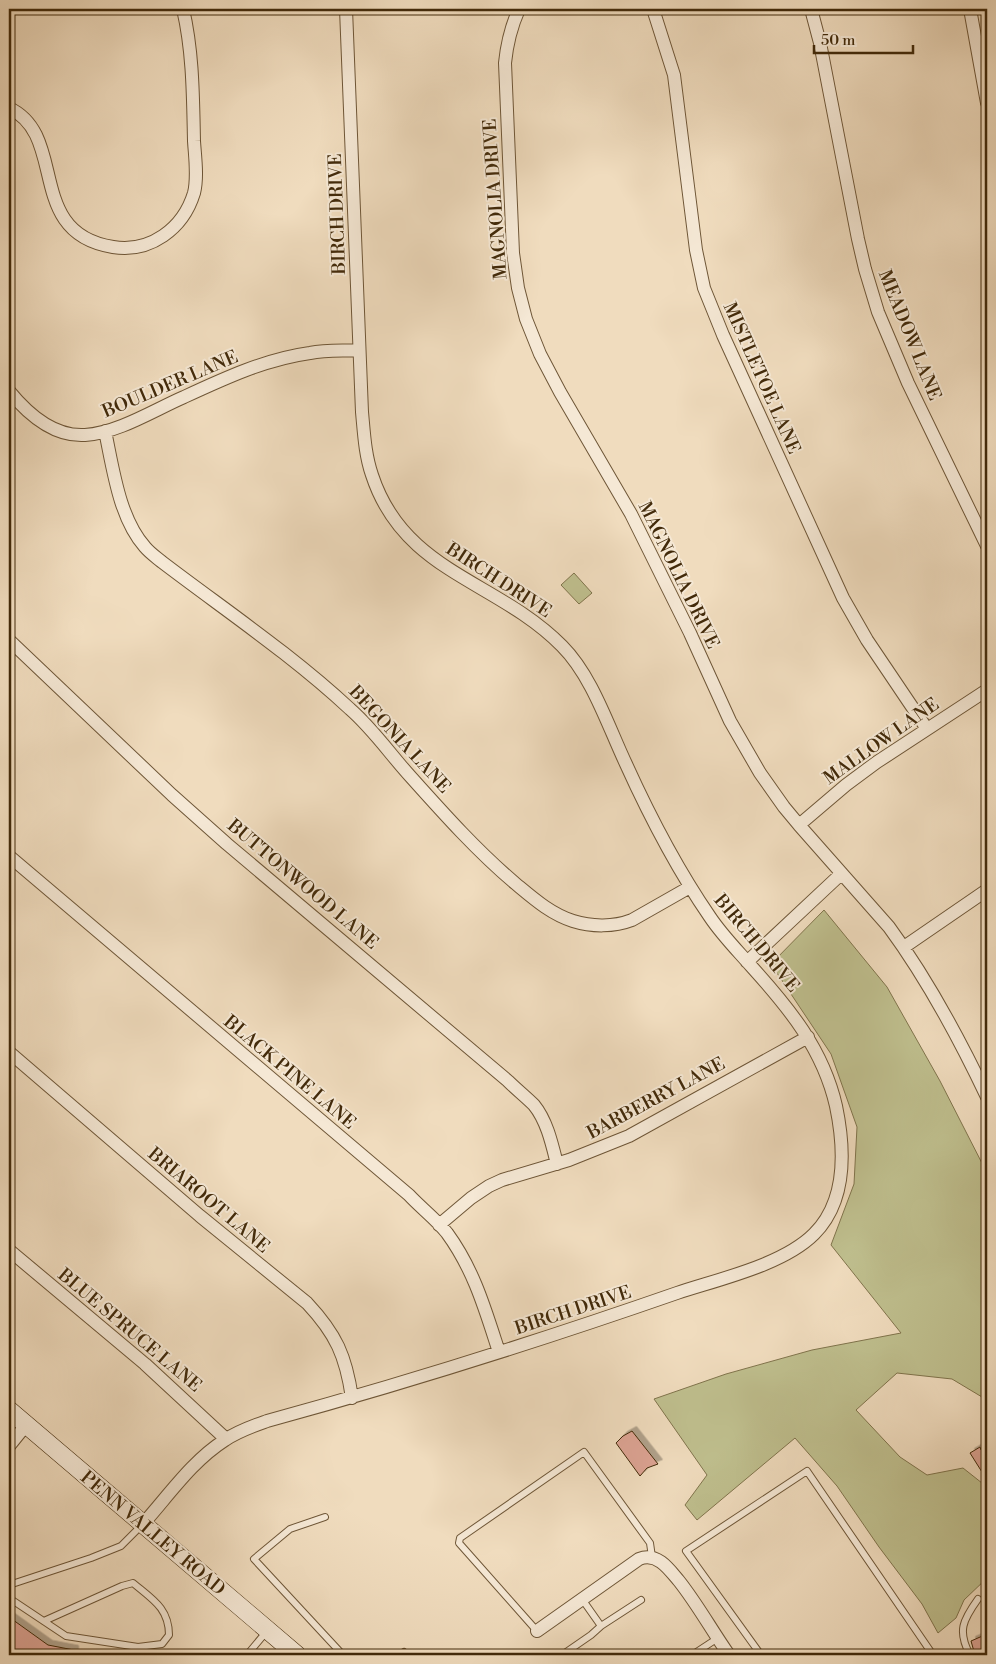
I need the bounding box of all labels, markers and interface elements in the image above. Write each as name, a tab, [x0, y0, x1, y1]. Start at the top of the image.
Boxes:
scale bar	[814, 22, 912, 54]
text: 50 m	[821, 31, 855, 50]
street label: MAGNOLIA DRIVE	[478, 118, 513, 280]
street label: BIRCH DRIVE	[324, 153, 351, 276]
street label: MEADOW LANE	[873, 267, 946, 404]
street label: MISTLETOE LANE	[718, 299, 805, 457]
street label: BOULDER LANE	[98, 346, 241, 424]
street label: MAGNOLIA DRIVE	[633, 498, 724, 653]
street label: BIRCH DRIVE	[441, 537, 556, 623]
street label: BEGONIA LANE	[343, 680, 456, 798]
street label: MALLOW LANE	[819, 693, 944, 790]
street label: BUTTONWOOD LANE	[222, 814, 383, 954]
street label: BIRCH DRIVE	[708, 889, 804, 997]
street label: BLACK PINE LANE	[218, 1010, 360, 1134]
street label: BARBERRY LANE	[582, 1052, 729, 1145]
street label: BRIAROOT LANE	[142, 1142, 274, 1258]
street label: BLUE SPRUCE LANE	[52, 1263, 206, 1397]
street label: BIRCH DRIVE	[511, 1281, 634, 1340]
street label: PENN VALLEY ROAD	[76, 1466, 230, 1601]

